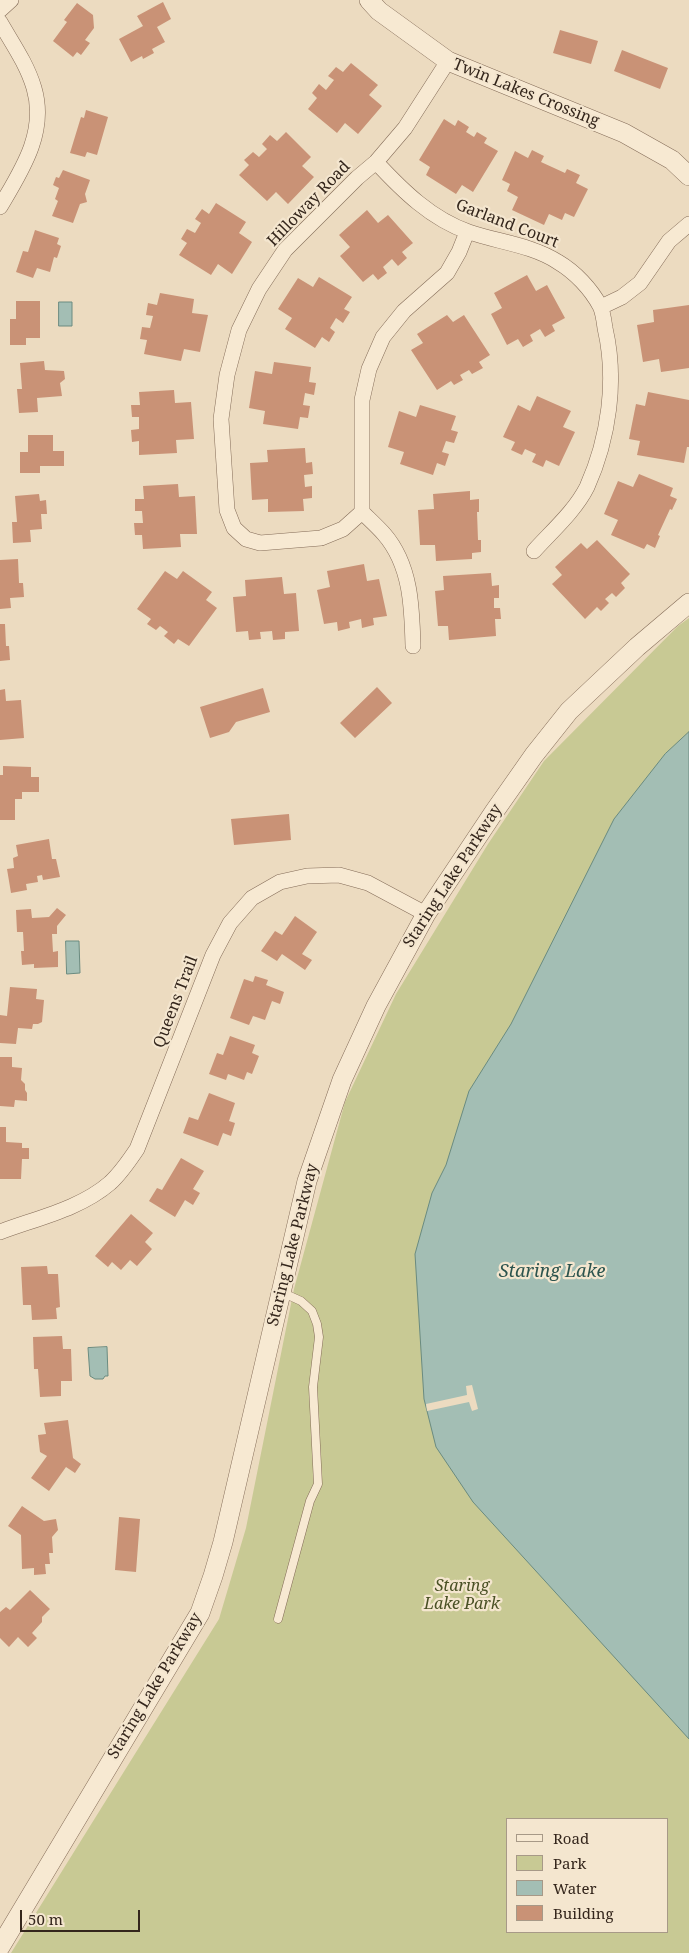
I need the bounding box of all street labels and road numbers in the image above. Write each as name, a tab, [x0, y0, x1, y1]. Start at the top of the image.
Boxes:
street label: Twin Lakes Crossing	[450, 55, 602, 131]
street label: Hilloway Road	[263, 157, 355, 251]
street label: Garland Court	[453, 196, 561, 252]
street label: Staring Lake Parkway	[399, 801, 507, 951]
street label: Queens Trail	[150, 953, 202, 1051]
street label: Staring Lake Parkway	[263, 1162, 323, 1328]
street label: Staring Lake Parkway	[104, 1610, 206, 1762]

